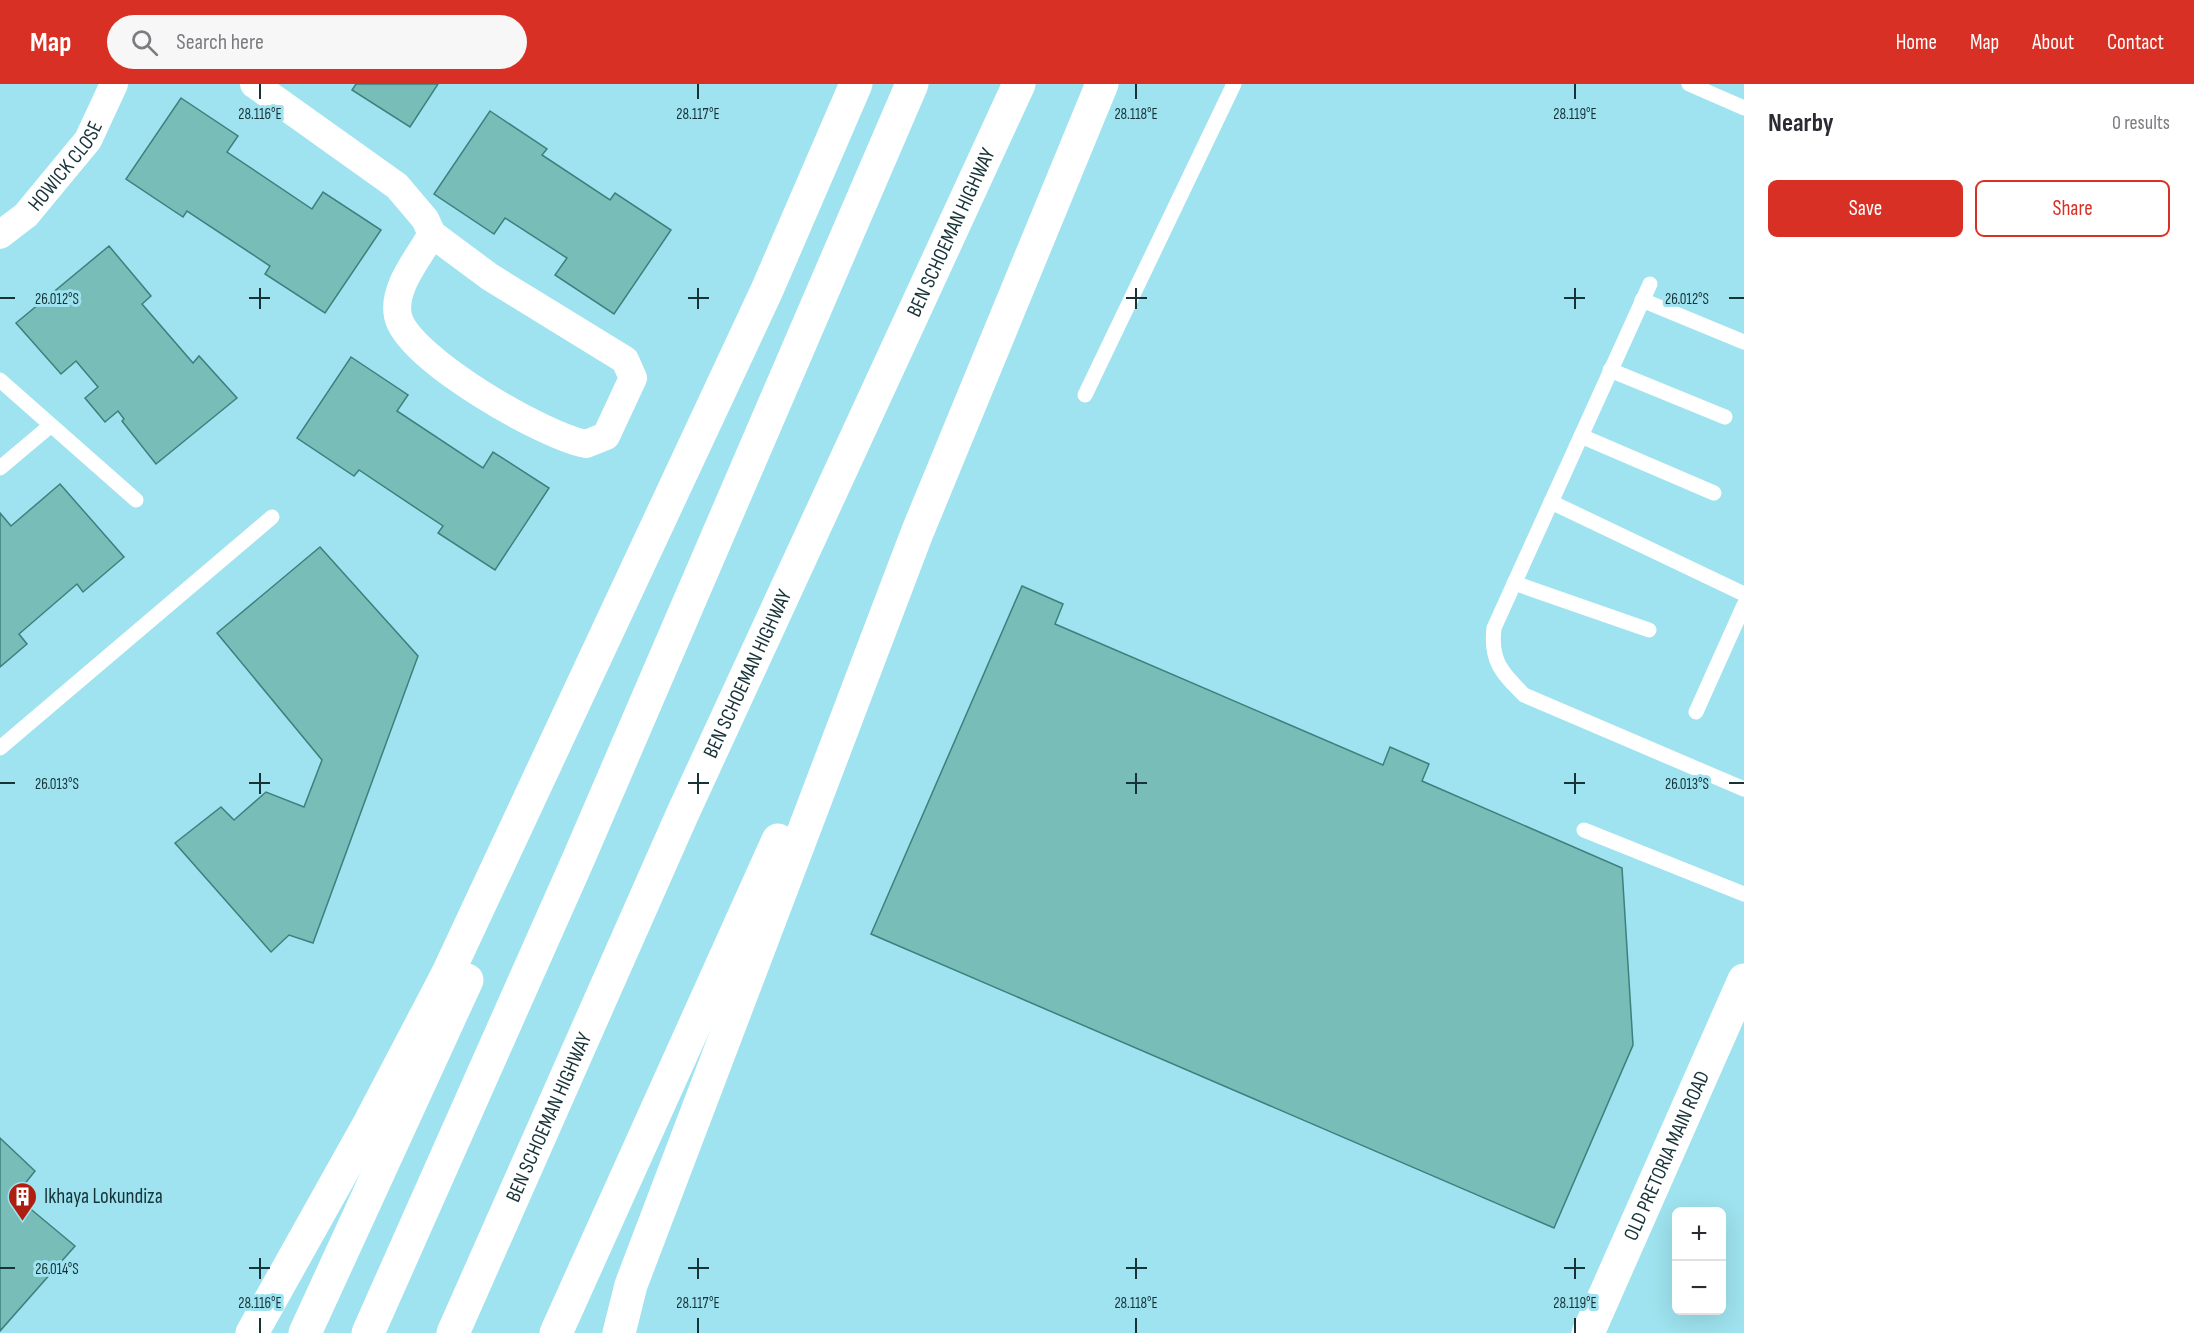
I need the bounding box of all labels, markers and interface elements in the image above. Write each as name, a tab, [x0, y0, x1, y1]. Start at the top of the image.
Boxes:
search box	[107, 15, 527, 69]
text: Map	[30, 26, 71, 59]
icon: search	[128, 26, 161, 59]
text: Search here	[176, 29, 264, 56]
text: Home	[1896, 30, 1937, 55]
text: Map	[1970, 30, 1999, 55]
text: About	[2032, 30, 2074, 55]
text: Contact	[2107, 30, 2164, 55]
text: 28.116°E	[238, 105, 282, 124]
text: 28.117°E	[676, 105, 720, 124]
text: 28.118°E	[1114, 105, 1158, 124]
text: 28.119°E	[1553, 105, 1597, 124]
text: Nearby	[1768, 108, 1834, 139]
text: 0 results	[2112, 111, 2170, 135]
street label: HOWICK CLOSE	[22, 117, 108, 216]
street label: BEN SCHOEMAN HIGHWAY	[901, 144, 1000, 320]
button: Save	[1768, 180, 1963, 237]
button: Share	[1975, 180, 2170, 237]
text: 26.012°S	[35, 290, 79, 309]
text: 26.012°S	[1665, 290, 1709, 309]
street label: BEN SCHOEMAN HIGHWAY	[698, 585, 797, 762]
text: 26.013°S	[35, 775, 79, 794]
text: 26.013°S	[1665, 775, 1709, 794]
street label: BEN SCHOEMAN HIGHWAY	[500, 1028, 597, 1206]
street label: OLD PRETORIA MAIN ROAD	[1618, 1067, 1715, 1244]
building icon: Ikhaya Lokundiza	[7, 1180, 39, 1222]
place label: Ikhaya Lokundiza	[44, 1184, 163, 1209]
map controls	[1672, 1207, 1726, 1315]
button: +	[1672, 1207, 1726, 1261]
text: 26.014°S	[35, 1260, 79, 1279]
button: −	[1672, 1261, 1726, 1315]
text: 28.116°E	[238, 1294, 282, 1313]
text: 28.117°E	[676, 1294, 720, 1313]
text: 28.118°E	[1114, 1294, 1158, 1313]
text: 28.119°E	[1553, 1294, 1597, 1313]

